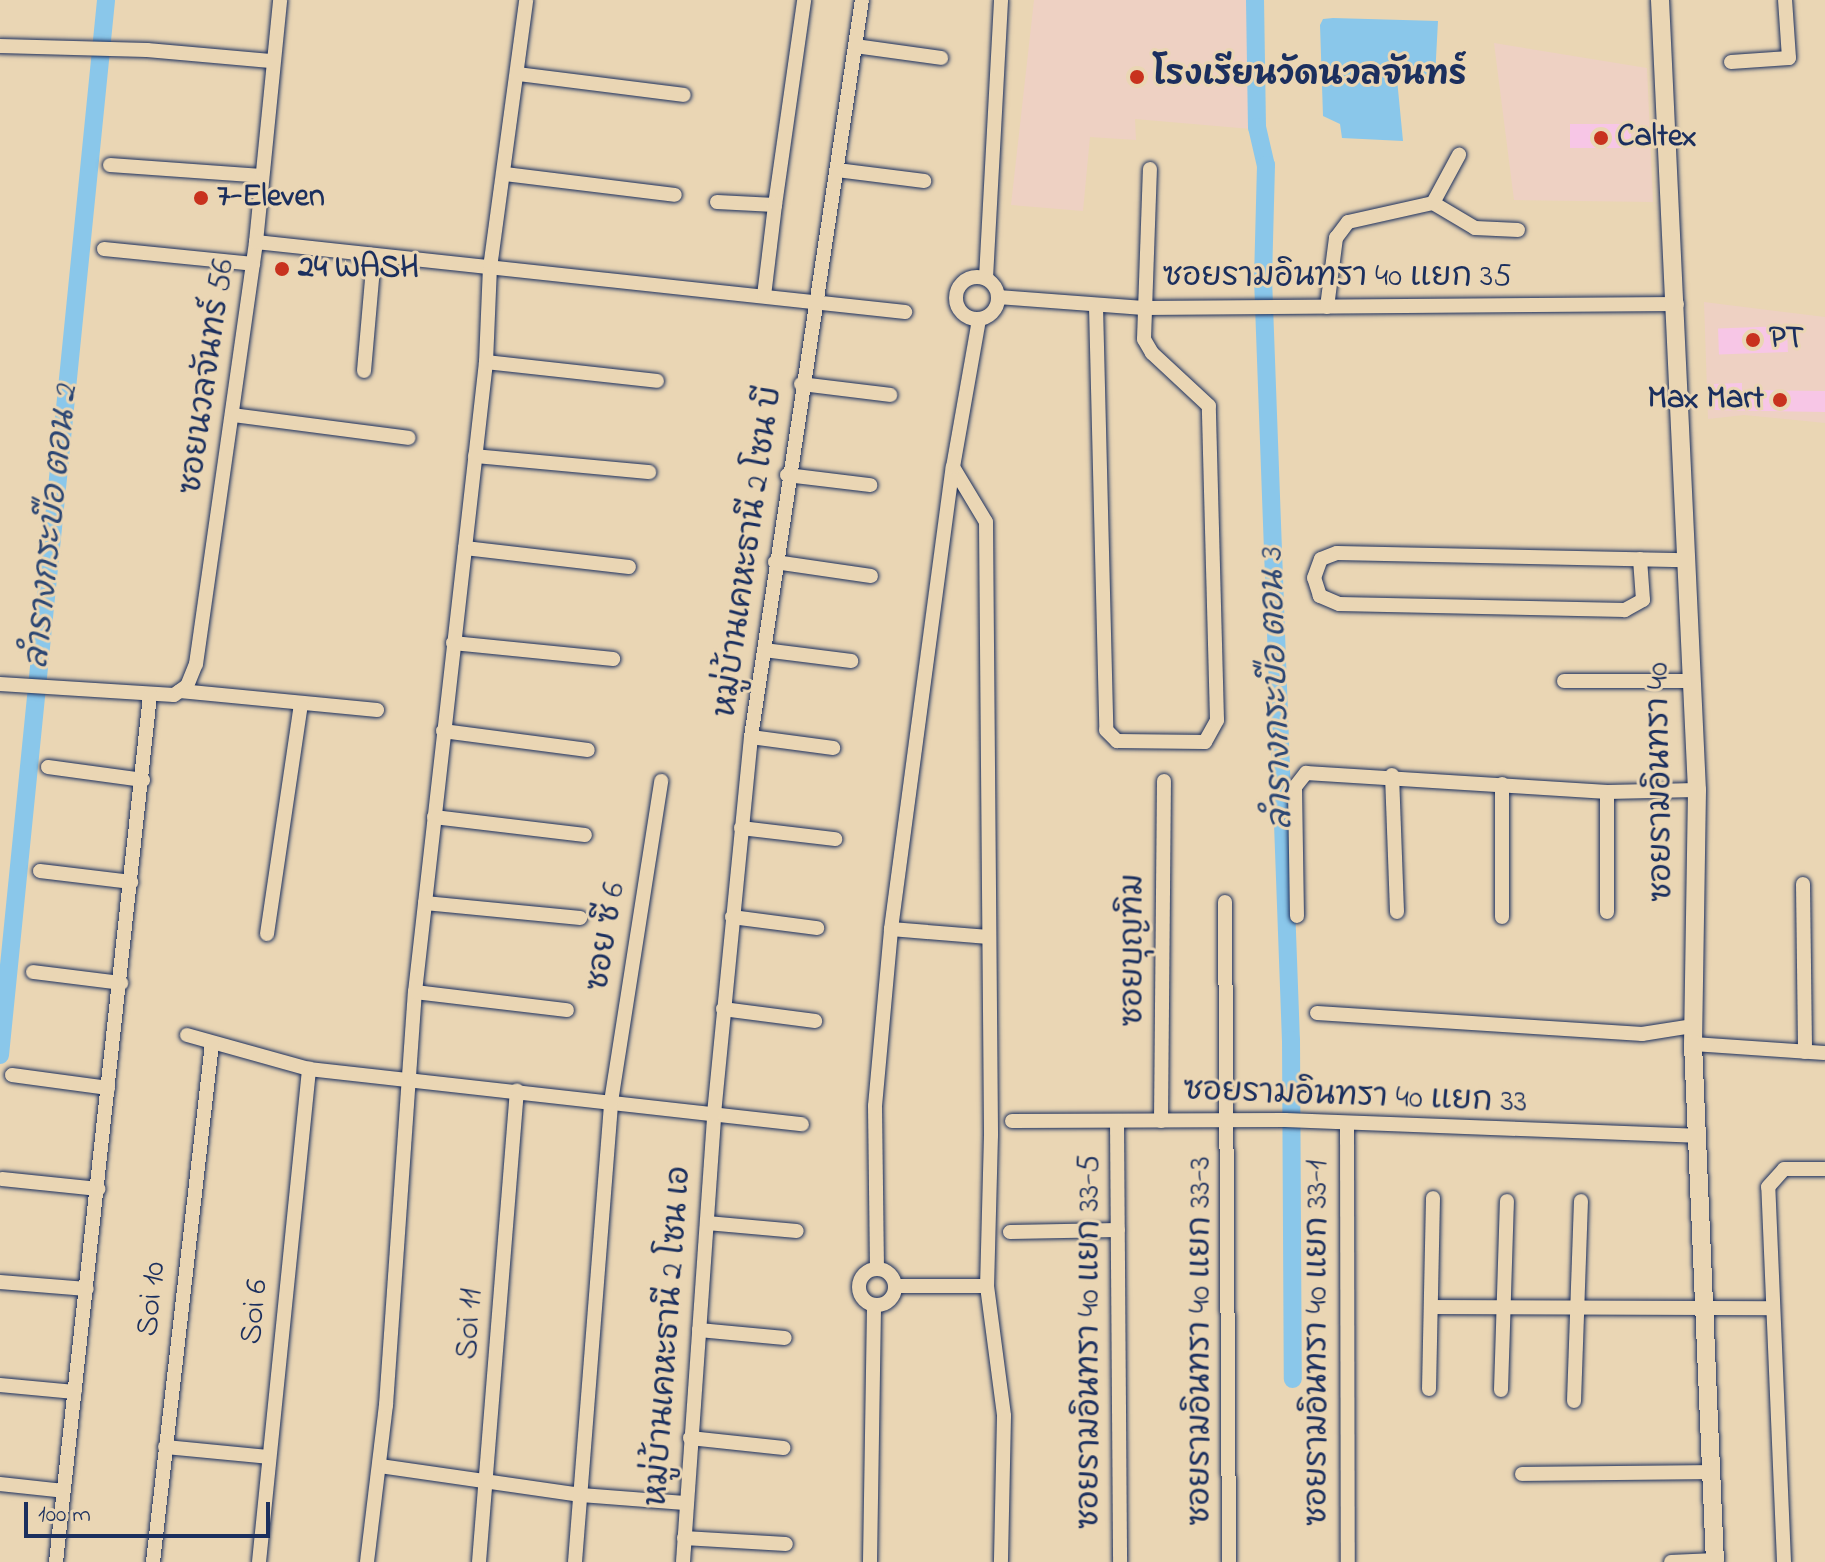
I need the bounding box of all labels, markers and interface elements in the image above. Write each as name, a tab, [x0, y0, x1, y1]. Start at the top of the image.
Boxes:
place label: โรงเรียนวัดนวลจันทร์	[1153, 58, 1467, 96]
marker: โรงเรียนวัดนวลจันทร์	[1128, 68, 1146, 86]
place label: Caltex	[1617, 119, 1697, 157]
marker: Caltex	[1592, 129, 1610, 147]
place label: 7-Eleven	[217, 179, 325, 217]
marker: 7-Eleven	[192, 189, 210, 207]
place label: 24 WASH	[298, 250, 419, 288]
street label: ซอยนวลจันทร์ 56	[173, 257, 245, 497]
street label: ซอยรามอินทรา 40 แยก 35	[1162, 259, 1512, 297]
marker: 24 WASH	[273, 260, 291, 278]
place label: PT	[1769, 321, 1804, 359]
marker: PT	[1744, 331, 1762, 349]
place label: Max Mart	[1648, 381, 1764, 419]
water label: ลำรางกระบือ ตอน 2	[18, 383, 88, 671]
street label: หมู่บ้านเคหะธานี 2 โซน บี	[708, 384, 792, 720]
marker: Max Mart	[1771, 391, 1789, 409]
water label: ลำรางกระบือ ตอน 3	[1253, 547, 1303, 831]
street label: ซอยรามอินทรา 40	[1641, 662, 1683, 902]
street label: ซอยบุญทิม	[1116, 874, 1154, 1026]
street label: ซอย ซี 6	[580, 880, 636, 994]
street label: ซอยรามอินทรา 40 แยก 33	[1182, 1073, 1528, 1123]
street label: ซอยรามอินทรา 40 แยก 33-5	[1072, 1155, 1110, 1529]
street label: ซอยรามอินทรา 40 แยก 33-3	[1183, 1156, 1221, 1526]
street label: ซอยรามอินทรา 40 แยก 33-1	[1300, 1160, 1338, 1526]
street label: หมู่บ้านเคหะธานี 2 โซน เอ	[639, 1165, 701, 1507]
street label: Soi 10	[130, 1260, 176, 1338]
street label: Soi 6	[234, 1278, 278, 1346]
street label: Soi 11	[449, 1287, 493, 1361]
scale bar	[28, 1486, 274, 1536]
text: 100 m	[38, 1498, 91, 1533]

